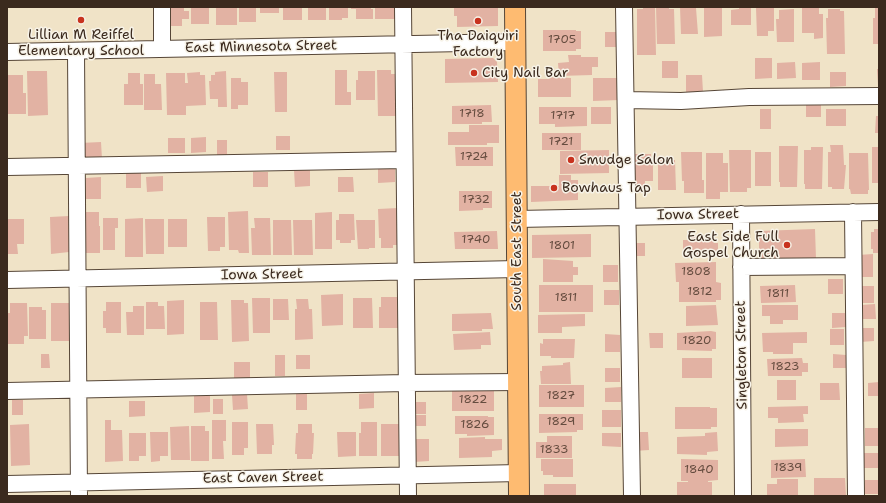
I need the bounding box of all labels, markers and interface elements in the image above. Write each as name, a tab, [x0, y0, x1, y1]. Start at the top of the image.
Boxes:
marker: Lillian M Reiffel Elementary School	[76, 15, 86, 25]
marker: Tha Daiquiri Factory	[473, 16, 483, 26]
place label: Lillian M Reiffel Elementary School	[18, 27, 144, 60]
place label: Tha Daiquiri Factory	[437, 28, 519, 60]
house number: 1705	[548, 33, 576, 47]
street label: East Minnesota Street	[185, 37, 337, 57]
place label: City Nail Bar	[482, 65, 568, 81]
marker: City Nail Bar	[469, 68, 479, 78]
house number: 1718	[459, 107, 485, 121]
house number: 1717	[551, 109, 575, 123]
house number: 1721	[549, 135, 573, 149]
house number: 1724	[460, 150, 488, 164]
place label: Smudge Salon	[579, 152, 674, 168]
marker: Smudge Salon	[566, 155, 576, 165]
place label: Bowhaus Tap	[562, 180, 651, 196]
marker: Bowhaus Tap	[549, 183, 559, 193]
street label: South East Street	[509, 191, 525, 311]
house number: 1732	[462, 193, 490, 207]
street label: Iowa Street	[657, 206, 739, 224]
place label: East Side Full Gospel Church	[682, 229, 779, 262]
house number: 1740	[462, 233, 490, 247]
house number: 1801	[549, 239, 575, 253]
marker: East Side Full Gospel Church	[782, 240, 792, 250]
house number: 1808	[681, 265, 711, 279]
street label: Iowa Street	[221, 266, 303, 284]
house number: 1812	[687, 285, 713, 299]
house number: 1811	[767, 287, 789, 301]
house number: 1811	[555, 291, 577, 305]
street label: Singleton Street	[733, 300, 751, 410]
house number: 1820	[683, 334, 711, 348]
house number: 1823	[771, 360, 799, 374]
house number: 1827	[547, 389, 575, 403]
house number: 1822	[459, 393, 487, 407]
house number: 1829	[547, 415, 575, 429]
house number: 1826	[461, 418, 489, 432]
house number: 1833	[540, 443, 568, 457]
house number: 1839	[774, 461, 802, 475]
house number: 1840	[684, 463, 714, 477]
street label: East Caven Street	[202, 469, 324, 487]

